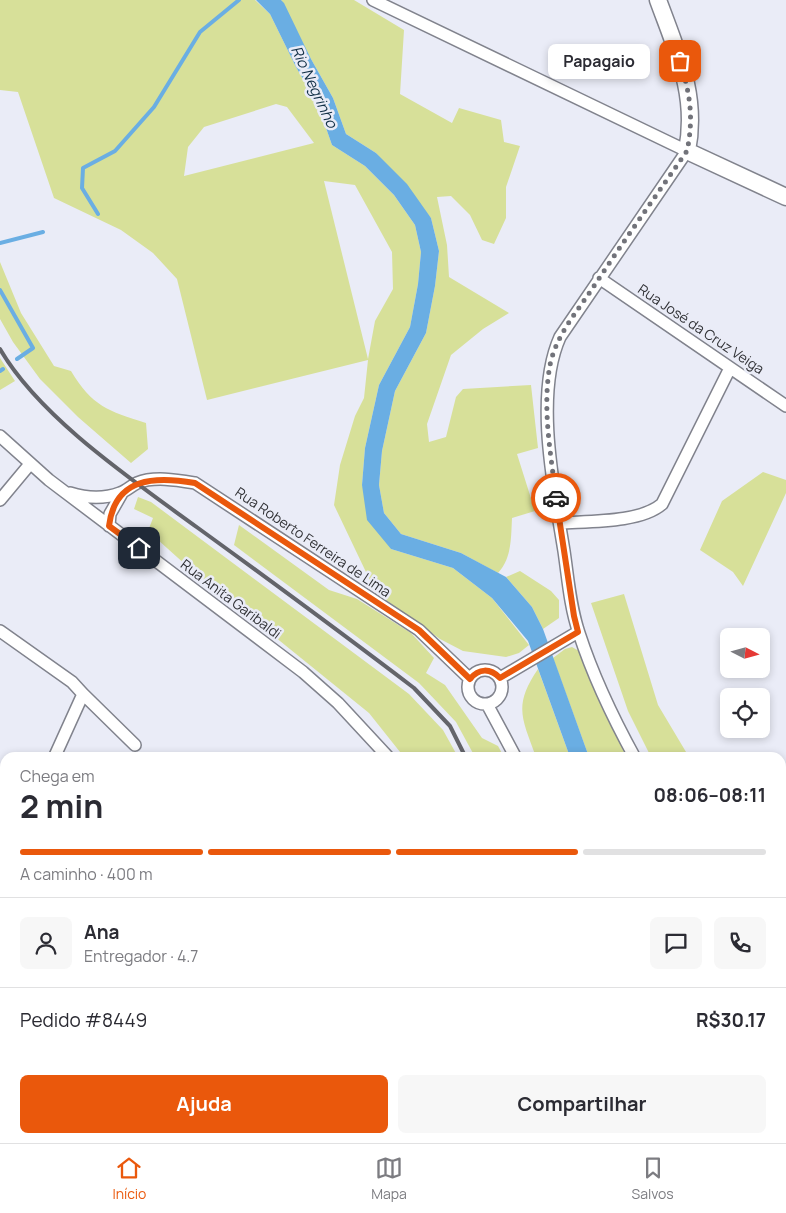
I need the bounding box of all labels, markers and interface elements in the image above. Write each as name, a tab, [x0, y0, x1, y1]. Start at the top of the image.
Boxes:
pin	[659, 40, 701, 82]
water label: Rio Negrinho	[286, 42, 343, 132]
callout: Papagaio	[548, 44, 650, 78]
icon: bag	[666, 47, 694, 75]
text: Papagaio	[563, 50, 635, 72]
street label: Rua José da Cruz Veiga	[634, 279, 768, 378]
courier	[531, 473, 581, 523]
street label: Rua Roberto Ferreira de Lima	[232, 482, 395, 601]
icon: car	[542, 484, 570, 512]
pin	[118, 527, 160, 569]
icon: home	[125, 534, 153, 562]
street label: Rua Anita Garibaldi	[177, 555, 285, 643]
north arrow	[720, 628, 770, 678]
map controls	[720, 628, 770, 738]
button: locate	[720, 688, 770, 738]
text: Chega em	[20, 765, 95, 787]
text: 08:06–08:11	[653, 782, 766, 808]
text: 2 min	[20, 784, 103, 828]
text: A caminho · 400 m	[20, 863, 153, 885]
button: person	[20, 917, 72, 969]
button: chat	[650, 917, 702, 969]
button: phone	[714, 917, 766, 969]
text: Ana	[84, 919, 120, 945]
text: Entregador · 4.7	[84, 945, 198, 967]
text: Pedido #8449	[20, 1007, 147, 1033]
text: R$30.17	[696, 1007, 766, 1033]
button: Ajuda	[20, 1075, 388, 1133]
button: Compartilhar	[398, 1075, 766, 1133]
tab: Início	[112, 1154, 146, 1203]
tab: Mapa	[371, 1154, 407, 1203]
tab: Salvos	[632, 1154, 674, 1203]

